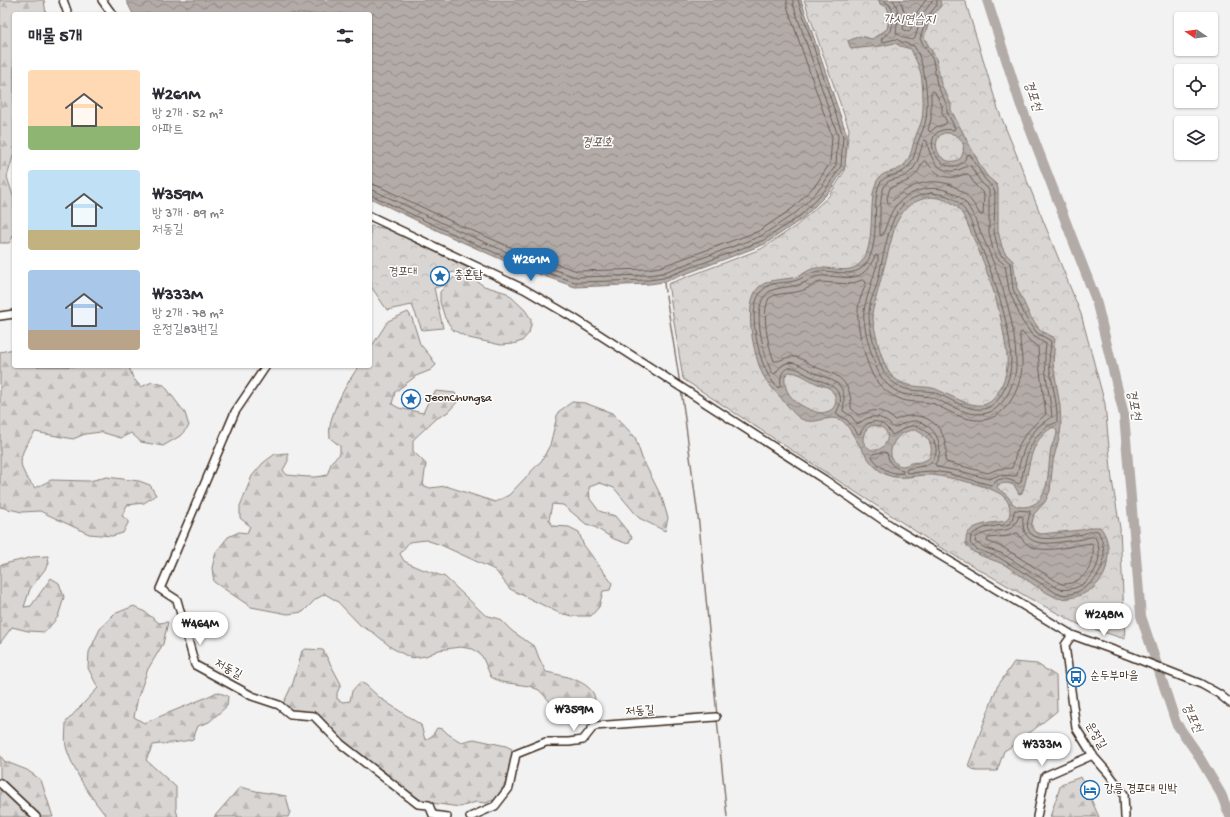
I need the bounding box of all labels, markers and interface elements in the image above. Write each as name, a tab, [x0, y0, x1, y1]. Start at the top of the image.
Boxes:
north arrow	[1174, 12, 1218, 56]
map controls	[1174, 12, 1218, 160]
water label: 가시연습지	[883, 13, 937, 28]
icon: filters	[334, 25, 356, 47]
text: 매물 5개	[28, 28, 82, 48]
button: locate	[1174, 64, 1218, 108]
water label: 경포천	[1020, 79, 1045, 115]
icon: home	[60, 86, 108, 134]
text: ₩261M	[152, 86, 200, 106]
text: 방 2개 · 52 m²	[152, 107, 223, 122]
button: layers	[1174, 116, 1218, 160]
text: 아파트	[152, 123, 183, 138]
water label: 경포호	[581, 136, 613, 151]
icon: home	[60, 186, 108, 234]
text: ₩359M	[152, 186, 203, 206]
text: 방 3개 · 89 m²	[152, 207, 224, 222]
text: 저동길	[152, 223, 183, 238]
pin: ₩261M	[503, 248, 559, 282]
text: ₩261M	[513, 253, 549, 268]
place icon: 충혼탑	[429, 265, 451, 287]
park label: 경포대	[389, 266, 417, 280]
place label: 충혼탑	[454, 268, 483, 283]
icon: home	[60, 286, 108, 334]
text: ₩333M	[152, 286, 203, 306]
text: 방 2개 · 78 m²	[152, 307, 224, 322]
text: 운정길83번길	[152, 323, 218, 338]
place icon: JeonChungsa	[400, 388, 422, 410]
water label: 경포천	[1123, 388, 1144, 423]
place label: JeonChungsa	[425, 392, 492, 406]
pin: ₩248M	[1076, 603, 1132, 637]
text: ₩248M	[1085, 608, 1123, 623]
pin: ₩464M	[172, 612, 228, 646]
text: ₩464M	[181, 617, 219, 632]
street label: 저동길	[212, 657, 244, 683]
bus stop icon: 순두부마을	[1065, 666, 1087, 688]
place label: 순두부마을	[1090, 670, 1139, 684]
pin: ₩359M	[546, 698, 602, 732]
water label: 경포천	[1177, 701, 1205, 737]
text: ₩359M	[555, 703, 593, 718]
street label: 저동길	[625, 704, 655, 720]
street label: 운정길	[1082, 720, 1108, 752]
pin: ₩333M	[1014, 733, 1070, 767]
text: ₩333M	[1023, 738, 1061, 753]
hotel icon: 강릉 경포대 민박	[1079, 779, 1101, 801]
place label: 강릉 경포대 민박	[1104, 783, 1178, 797]

